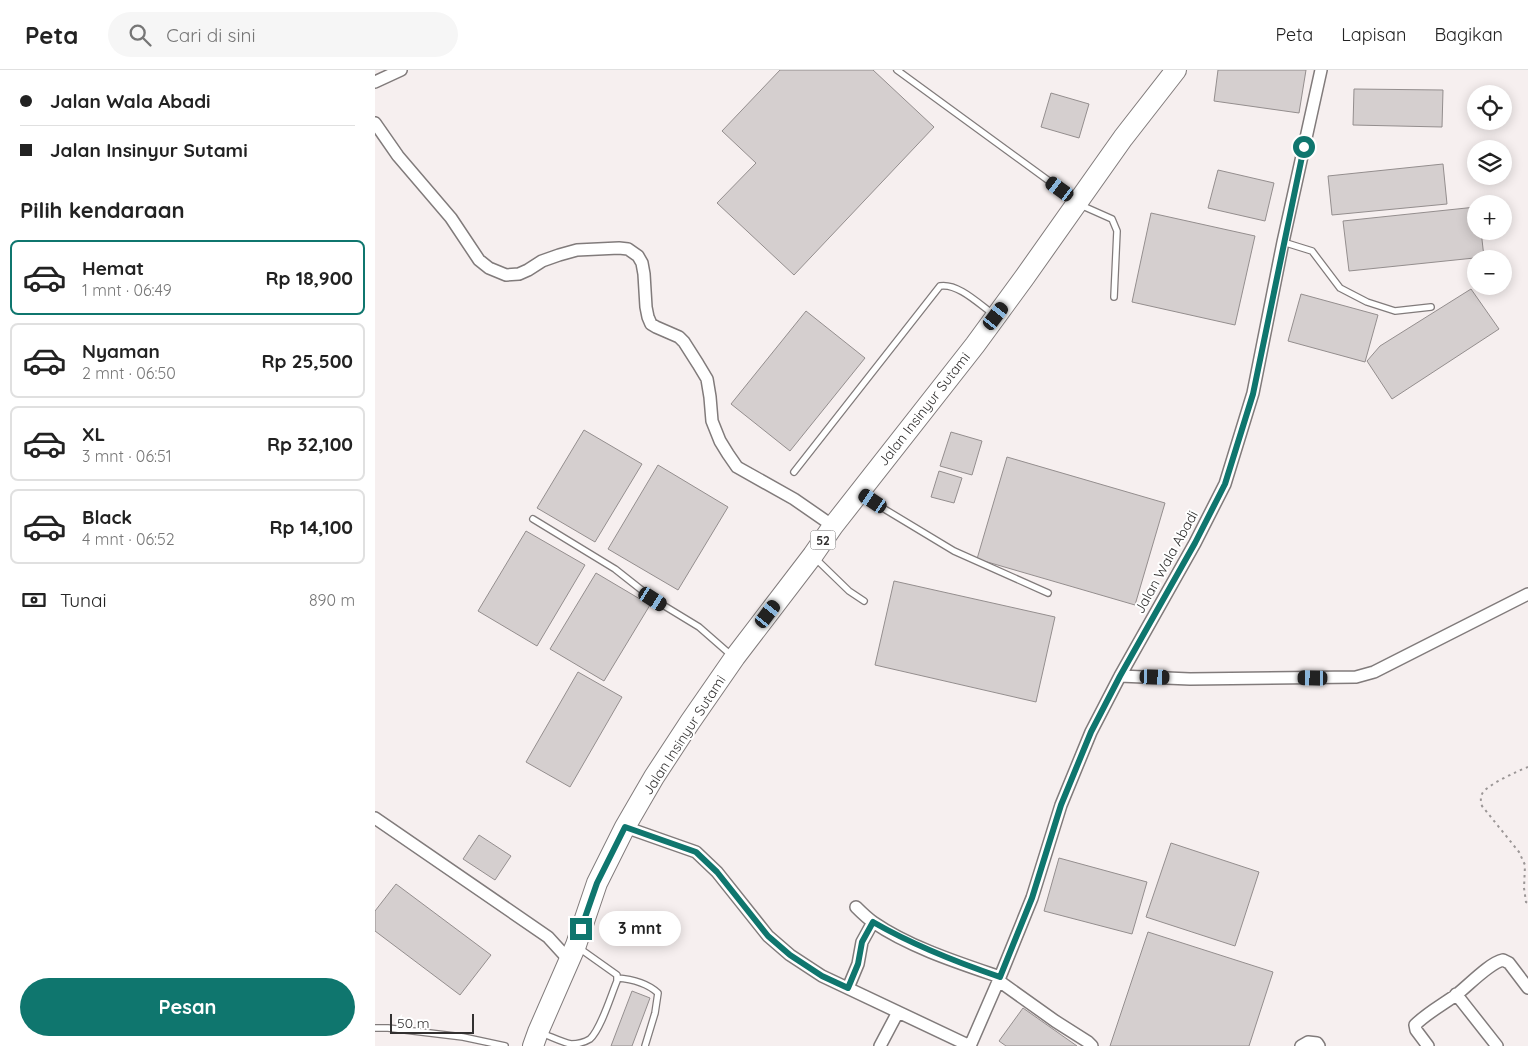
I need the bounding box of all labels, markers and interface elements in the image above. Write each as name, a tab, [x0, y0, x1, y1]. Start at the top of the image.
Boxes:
search box	[108, 12, 458, 57]
text: Peta	[25, 20, 78, 50]
icon: search	[126, 21, 154, 49]
text: Cari di sini	[166, 23, 256, 47]
text: Peta	[1276, 23, 1313, 46]
text: Lapisan	[1341, 23, 1406, 46]
text: Bagikan	[1434, 23, 1503, 46]
map controls	[1467, 85, 1512, 295]
button: locate	[1467, 85, 1512, 130]
text: Jalan Wala Abadi	[50, 89, 211, 113]
route start	[1293, 136, 1315, 158]
text: Jalan Insinyur Sutami	[50, 138, 248, 162]
button: layers	[1467, 140, 1512, 185]
car	[1043, 174, 1076, 204]
button: +	[1467, 195, 1512, 240]
text: Pilih kendaraan	[20, 196, 185, 224]
button: −	[1467, 250, 1512, 295]
icon: car	[22, 255, 67, 300]
text: Hemat	[82, 256, 144, 280]
text: Rp 18,900	[266, 266, 353, 290]
text: 1 mnt · 06:49	[82, 280, 172, 300]
car	[980, 300, 1011, 332]
icon: car	[22, 338, 67, 383]
text: Nyaman	[82, 339, 160, 363]
text: Rp 25,500	[261, 349, 353, 373]
street label: Jalan Insinyur Sutami	[874, 349, 974, 469]
text: 2 mnt · 06:50	[82, 363, 176, 383]
icon: car	[22, 421, 67, 466]
text: XL	[82, 422, 105, 446]
text: Rp 32,100	[267, 432, 353, 456]
text: 3 mnt · 06:51	[82, 446, 172, 466]
car	[856, 486, 889, 516]
icon: car	[22, 504, 67, 549]
text: Black	[82, 505, 132, 529]
street label: Jalan Wala Abadi	[1130, 507, 1202, 617]
text: Rp 14,100	[270, 515, 353, 539]
text: 4 mnt · 06:52	[82, 529, 175, 549]
road number: 52	[811, 530, 835, 550]
car	[636, 585, 669, 613]
icon: cash	[20, 586, 48, 614]
text: Tunai	[60, 588, 107, 612]
text: 890 m	[309, 590, 355, 610]
car	[752, 598, 783, 630]
car	[1139, 669, 1170, 685]
car	[1297, 670, 1328, 686]
street label: Jalan Insinyur Sutami	[639, 672, 729, 798]
callout: 3 mnt	[599, 912, 681, 946]
route end	[570, 918, 592, 940]
text: 3 mnt	[618, 918, 662, 938]
button: Pesan	[20, 978, 355, 1036]
scale bar	[390, 1011, 474, 1034]
text: 50 m	[397, 1014, 430, 1032]

